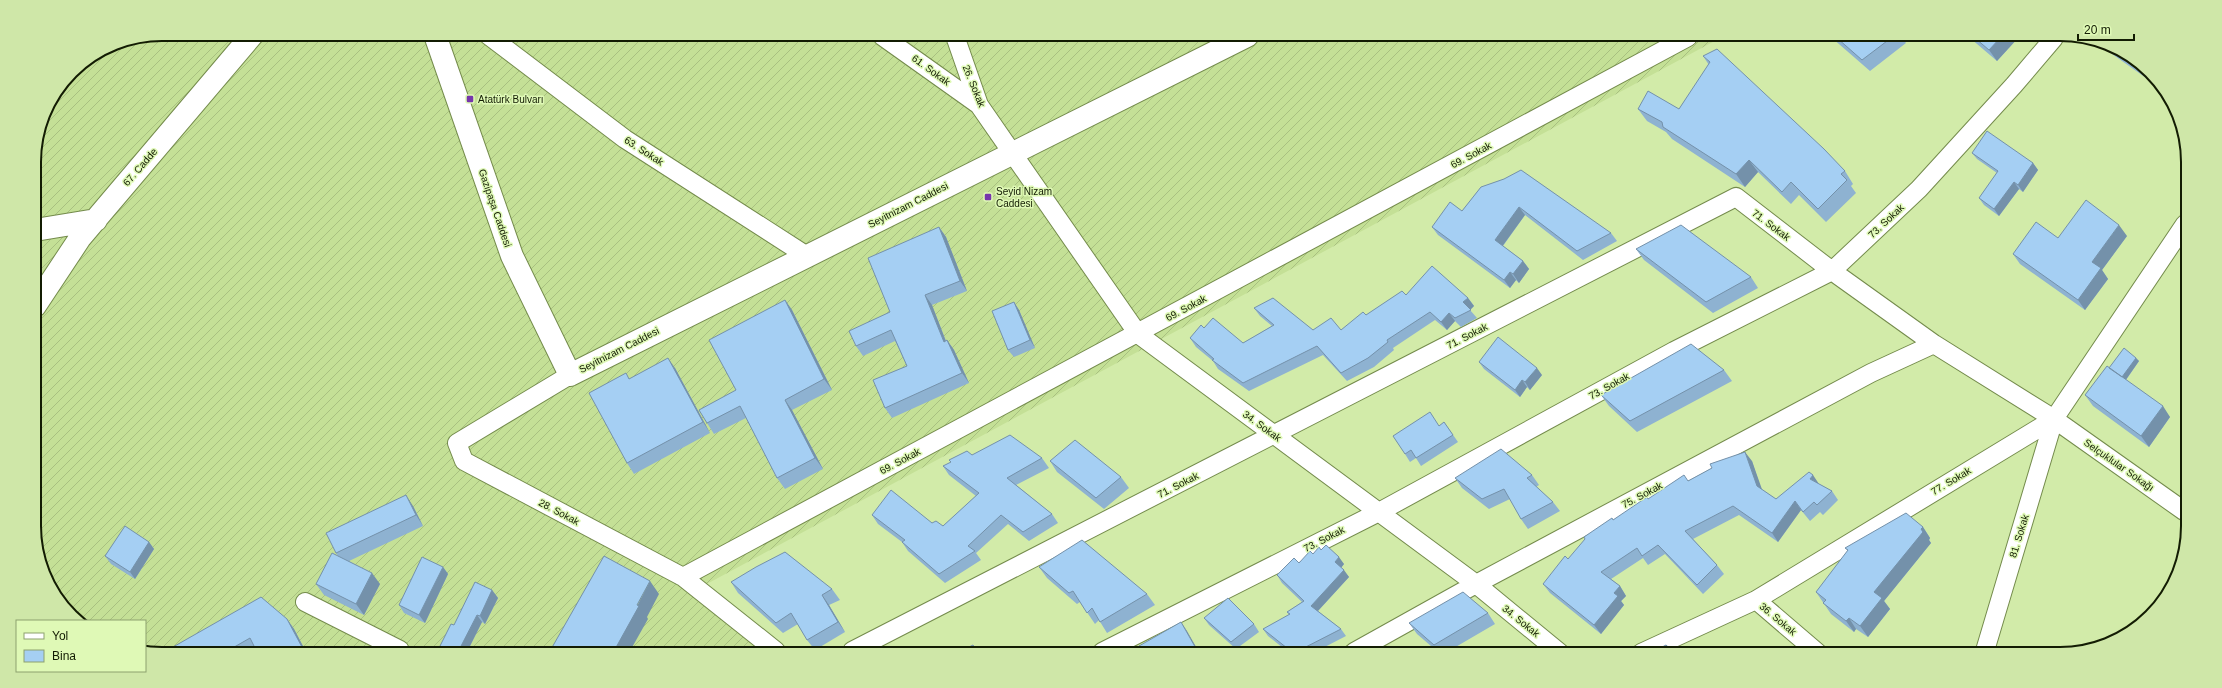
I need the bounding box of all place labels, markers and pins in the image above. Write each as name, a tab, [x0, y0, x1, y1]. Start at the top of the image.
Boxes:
marker: Atatürk Bulvarı	[465, 94, 475, 104]
place label: Atatürk Bulvarı	[478, 94, 544, 105]
place label: Seyid Nizam Caddesi	[996, 186, 1052, 209]
marker: Seyid Nizam Caddesi	[983, 192, 993, 202]

